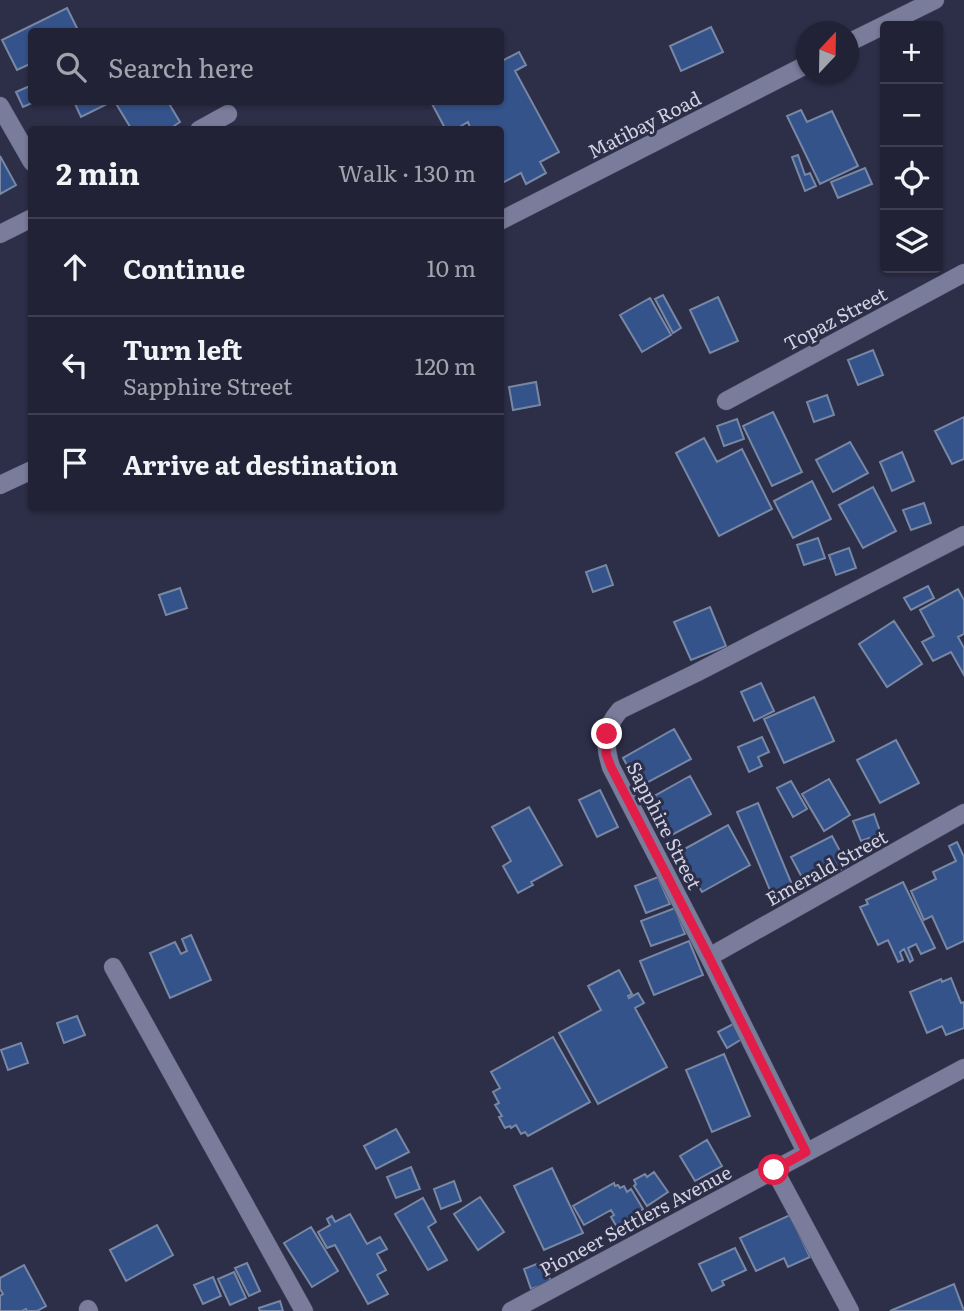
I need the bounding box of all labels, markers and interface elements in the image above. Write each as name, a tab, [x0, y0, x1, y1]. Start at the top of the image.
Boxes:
north arrow	[796, 21, 859, 84]
map controls	[880, 21, 943, 273]
button: +	[880, 21, 943, 84]
search box	[28, 28, 504, 105]
text: Search here	[108, 47, 254, 86]
icon: search	[52, 48, 90, 86]
street label: Matibay Road	[583, 83, 706, 165]
button: −	[880, 84, 943, 147]
button: locate	[880, 147, 943, 210]
text: 2 min	[56, 150, 140, 194]
text: Walk · 130 m	[338, 155, 476, 189]
button: layers	[880, 210, 943, 273]
icon: ahead	[56, 248, 94, 286]
text: Continue	[123, 248, 245, 287]
text: 10 m	[426, 250, 476, 284]
street label: Topaz Street	[779, 279, 892, 357]
text: Turn left	[123, 329, 242, 368]
icon: left	[56, 346, 94, 384]
text: 120 m	[415, 348, 476, 382]
text: Sapphire Street	[123, 368, 292, 402]
icon: arrive	[56, 444, 94, 482]
text: Arrive at destination	[123, 444, 398, 483]
route end	[591, 718, 622, 749]
street label: Sapphire Street	[621, 756, 709, 894]
street label: Emerald Street	[760, 822, 892, 912]
route start	[758, 1154, 789, 1185]
street label: Pioneer Settlers Avenue	[534, 1157, 736, 1283]

